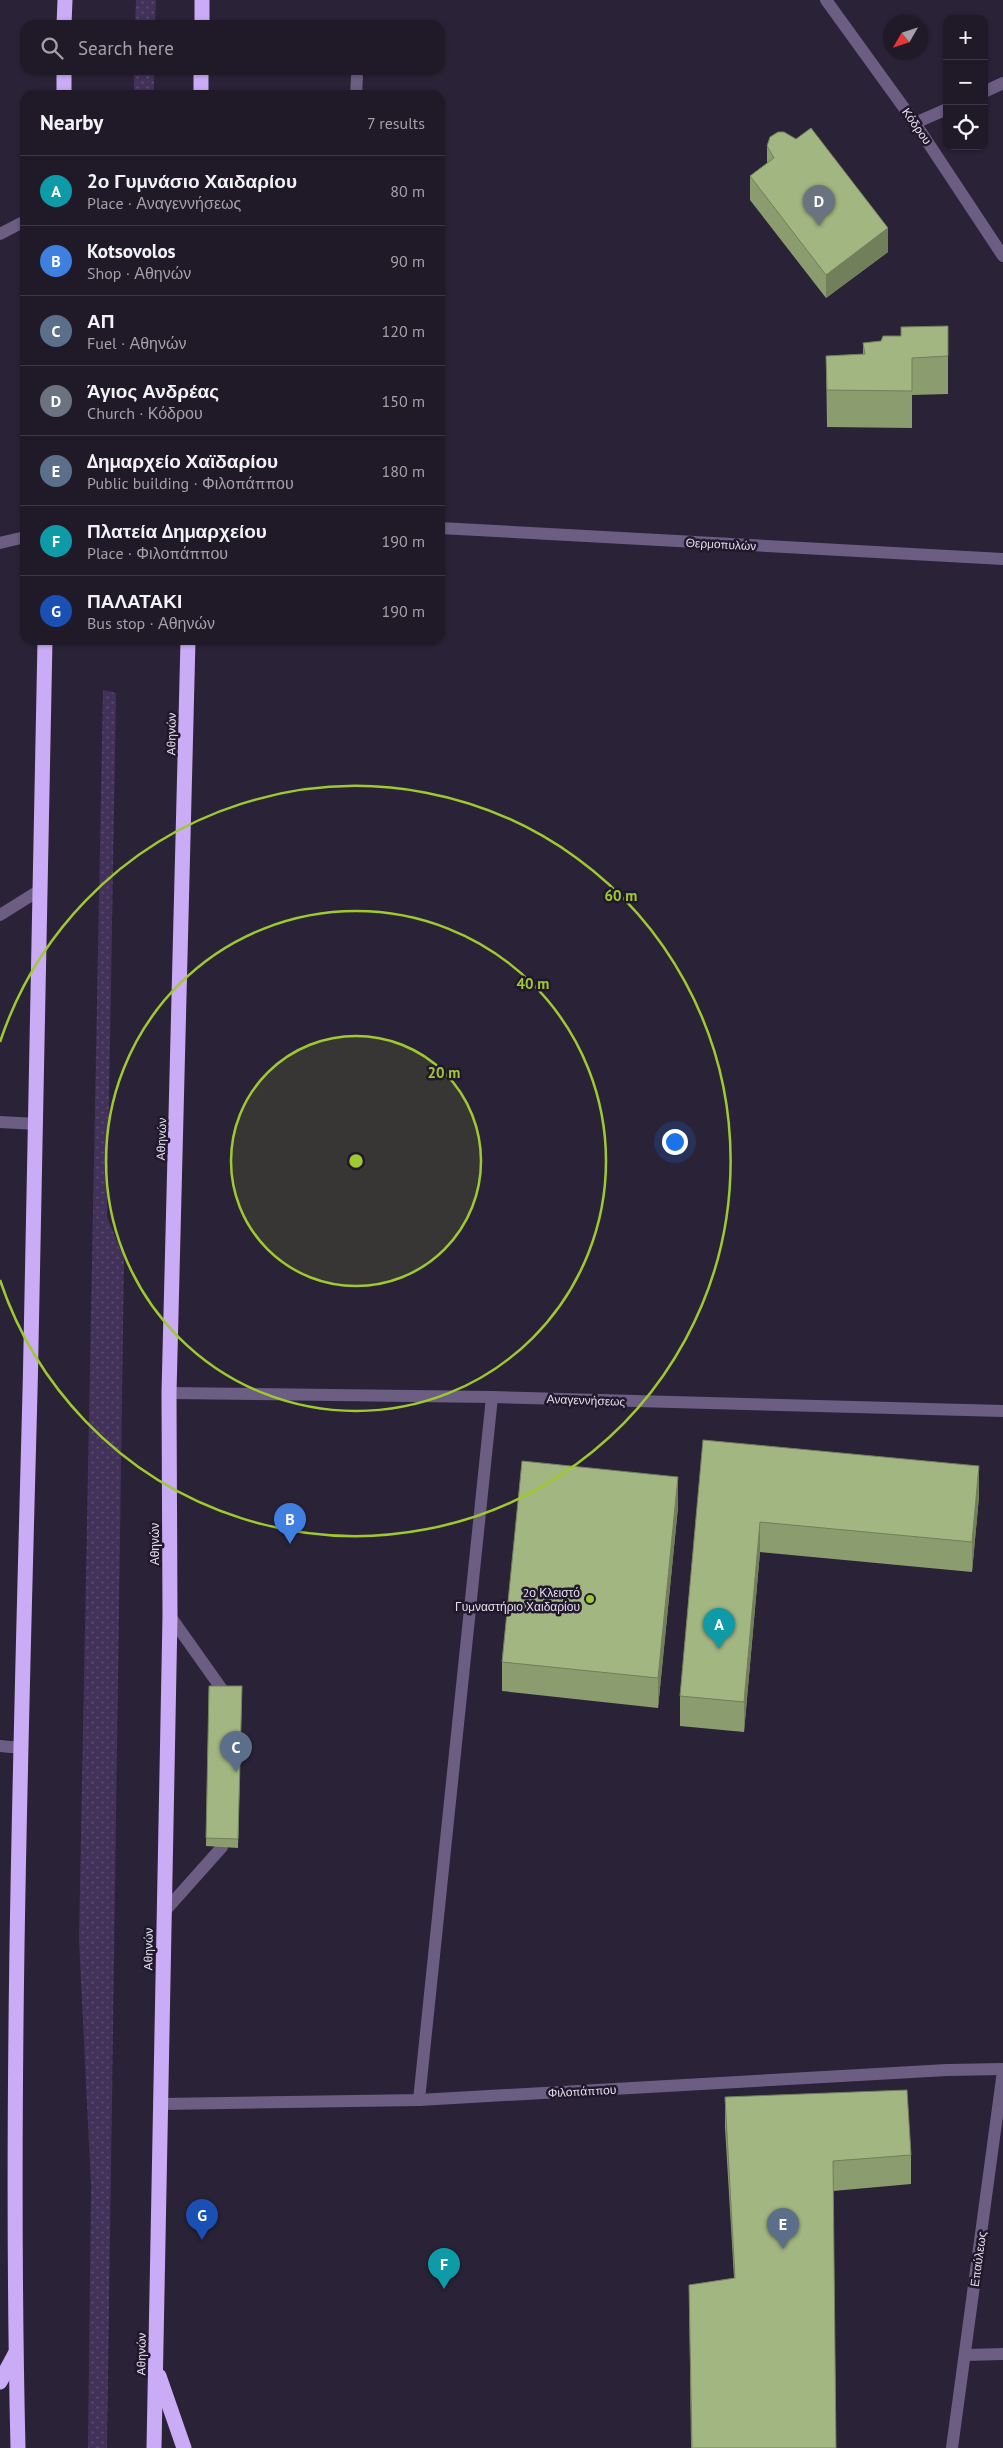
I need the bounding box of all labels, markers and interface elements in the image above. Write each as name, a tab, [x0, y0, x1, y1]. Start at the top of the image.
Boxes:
north arrow	[883, 15, 928, 60]
map controls	[943, 15, 988, 150]
button: +	[943, 15, 988, 60]
search box	[20, 20, 445, 75]
icon: search	[38, 34, 66, 62]
text: Search here	[78, 36, 174, 60]
button: −	[943, 60, 988, 105]
street label: Κόδρου	[899, 105, 935, 147]
button: locate	[943, 105, 988, 150]
text: Nearby	[40, 109, 103, 136]
text: 7 results	[367, 113, 425, 133]
text: 2ο Γυμνάσιο Χαιδαρίου	[87, 169, 297, 193]
text: A	[51, 181, 61, 201]
text: 80 m	[390, 181, 425, 201]
pin: D	[803, 185, 835, 226]
text: Place · Αναγεννήσεως	[87, 193, 241, 213]
text: Kotsovolos	[87, 239, 176, 263]
text: B	[51, 251, 61, 271]
text: 90 m	[390, 251, 425, 271]
text: Shop · Αθηνών	[87, 263, 191, 283]
text: ΑΠ	[87, 309, 114, 333]
text: C	[52, 321, 60, 341]
text: 120 m	[382, 321, 425, 341]
text: Fuel · Αθηνών	[87, 333, 186, 353]
text: Άγιος Ανδρέας	[87, 379, 219, 403]
text: D	[51, 391, 61, 411]
text: 150 m	[382, 391, 425, 411]
text: Church · Κόδρου	[87, 403, 203, 423]
text: Δημαρχείο Χαϊδαρίου	[87, 449, 278, 473]
text: E	[52, 461, 60, 481]
text: 180 m	[382, 461, 425, 481]
text: Public building · Φιλοπάππου	[87, 473, 294, 493]
text: Πλατεία Δημαρχείου	[87, 519, 267, 543]
text: F	[52, 531, 60, 551]
text: 190 m	[382, 531, 425, 551]
street label: Θερμοπυλών	[685, 535, 757, 553]
text: Place · Φιλοπάππου	[87, 543, 228, 563]
text: ΠΑΛΑΤΑΚΙ	[87, 589, 182, 613]
text: G	[51, 601, 61, 621]
text: 190 m	[382, 601, 425, 621]
text: Bus stop · Αθηνών	[87, 613, 215, 633]
street label: Αθηνών	[163, 713, 179, 755]
text: 60 m	[605, 886, 637, 905]
text: 40 m	[517, 974, 549, 993]
text: 20 m	[428, 1063, 460, 1082]
street label: Αθηνών	[153, 1117, 169, 1161]
your location	[662, 1129, 688, 1155]
centre of rings	[347, 1152, 365, 1170]
street label: Αναγεννήσεως	[546, 1391, 626, 1409]
pin: B	[274, 1503, 306, 1544]
street label: Αθηνών	[147, 1523, 162, 1565]
place label: 2ο Κλειστό Γυμναστήριο Χαιδαρίου	[455, 1585, 580, 1614]
marker: 2ο Κλειστό Γυμναστήριο Χαιδαρίου	[584, 1593, 596, 1605]
pin: A	[703, 1608, 735, 1649]
pin: C	[220, 1731, 252, 1772]
street label: Αθηνών	[140, 1928, 156, 1970]
street label: Φιλοπάππου	[547, 2082, 617, 2100]
pin: G	[186, 2199, 218, 2240]
pin: E	[767, 2208, 799, 2249]
street label: Επαύλεως	[967, 2230, 989, 2288]
pin: F	[428, 2248, 460, 2289]
street label: Αθηνών	[133, 2333, 149, 2375]

